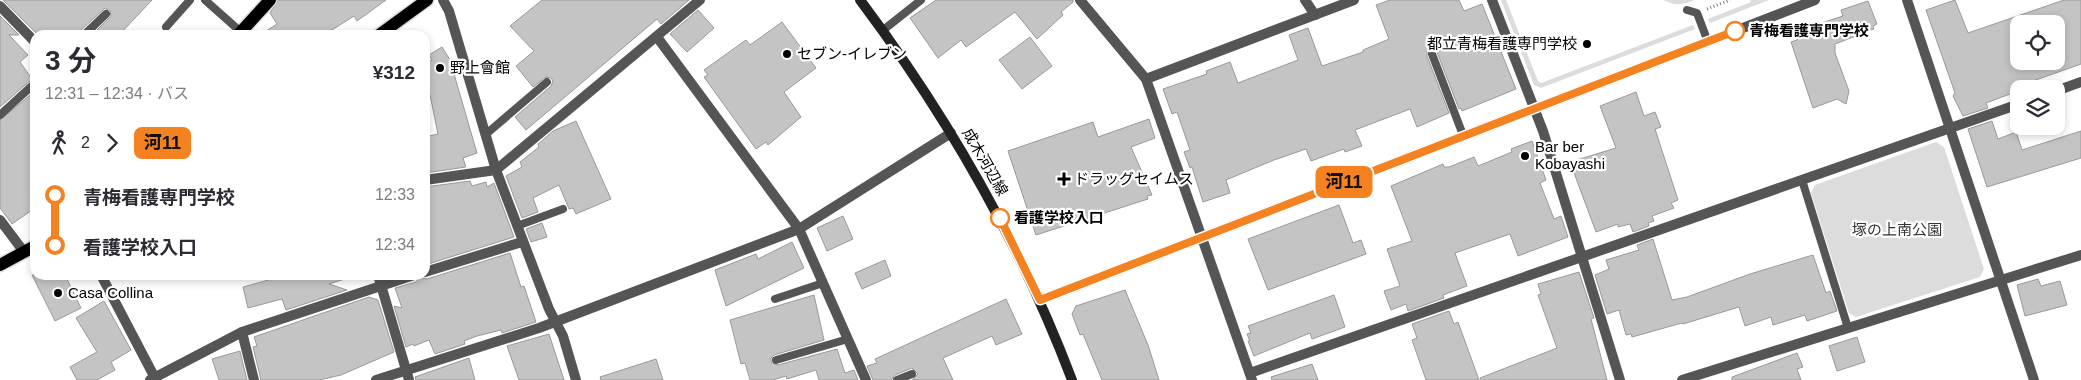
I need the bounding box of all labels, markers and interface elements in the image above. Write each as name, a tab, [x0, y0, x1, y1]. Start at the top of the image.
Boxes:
map controls	[2010, 15, 2065, 135]
button: locate	[2010, 15, 2065, 70]
marker: 青梅看護専門学校	[1725, 21, 1745, 41]
place label: 青梅看護専門学校	[1749, 22, 1869, 39]
place label: 都立青梅看護専門学校	[1427, 35, 1577, 52]
marker: 都立青梅看護専門学校	[1581, 38, 1593, 50]
text: 3 分	[45, 45, 96, 76]
place label: セブン-イレブン	[797, 45, 907, 62]
marker: セブン-イレブン	[781, 48, 793, 60]
place label: 野上會館	[450, 59, 510, 76]
text: ¥312	[373, 62, 415, 83]
marker: 野上會館	[434, 62, 446, 74]
button: layers	[2010, 80, 2065, 135]
text: 12:31 – 12:34 · バス	[45, 85, 189, 102]
street label: 成木河辺線	[959, 125, 1012, 198]
icon: walk	[45, 129, 73, 157]
icon: forward	[98, 129, 126, 157]
text: 河11	[144, 133, 181, 153]
text: 2	[81, 134, 90, 151]
place label: Bar ber Kobayashi	[1535, 138, 1605, 172]
marker: Bar ber Kobayashi	[1519, 150, 1531, 162]
line badge: 河11	[1315, 166, 1373, 198]
place label: ドラッグセイムス	[1074, 170, 1194, 187]
text: 河11	[1325, 172, 1363, 192]
marker: ドラッグセイムス	[1058, 173, 1070, 185]
text: 12:33	[375, 186, 415, 203]
text: 青梅看護専門学校	[83, 187, 235, 208]
marker: 看護学校入口	[990, 208, 1010, 228]
place label: 看護学校入口	[1014, 209, 1104, 226]
park label: 塚の上南公園	[1852, 221, 1942, 238]
text: 12:34	[375, 236, 415, 253]
text: 看護学校入口	[83, 237, 197, 258]
place label: Casa Collina	[68, 284, 154, 301]
marker: Casa Collina	[52, 287, 64, 299]

